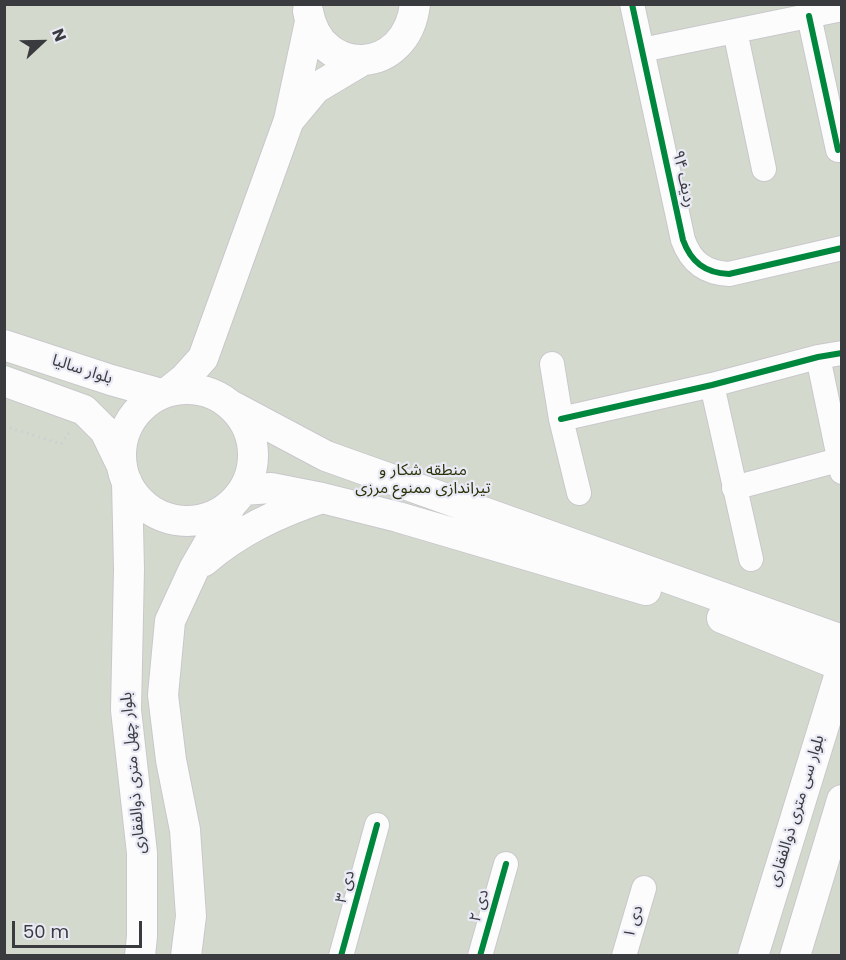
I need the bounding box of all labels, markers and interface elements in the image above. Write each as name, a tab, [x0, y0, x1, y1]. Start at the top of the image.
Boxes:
north arrow	[12, 12, 72, 72]
text: N	[46, 25, 72, 45]
street label: ردیف ۹۴	[668, 149, 698, 209]
street label: بلوار سالیا	[49, 351, 115, 389]
park label: منطقه شکار و تیراندازی ممنوع مرزی	[355, 461, 491, 499]
street label: بلوار چهل متری ذوالفقاری	[117, 691, 151, 855]
street label: بلوار سی متری ذوالفقاری	[765, 733, 829, 889]
street label: دی ۳	[332, 868, 360, 906]
street label: دی ۲	[466, 887, 494, 925]
street label: دی ۱	[620, 903, 648, 941]
scale bar	[15, 909, 146, 947]
text: 50 m	[23, 919, 69, 944]

